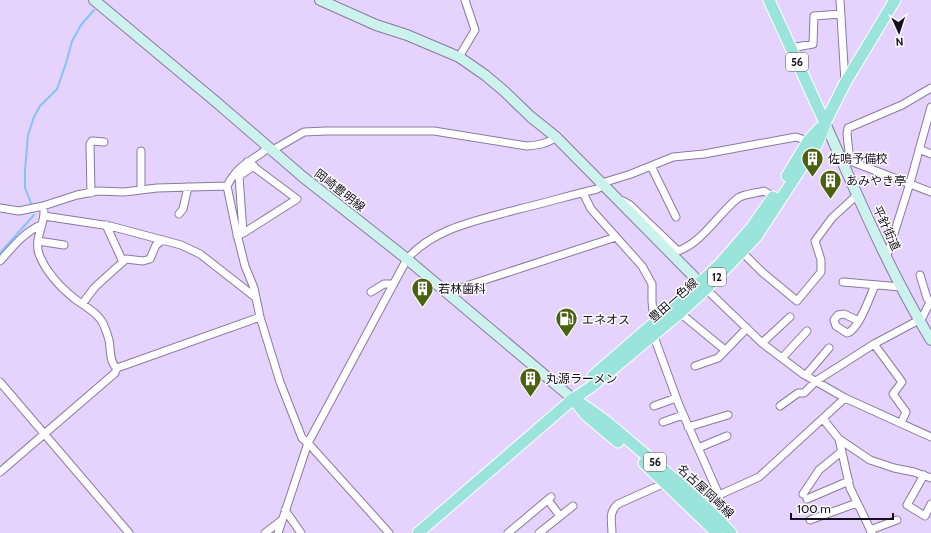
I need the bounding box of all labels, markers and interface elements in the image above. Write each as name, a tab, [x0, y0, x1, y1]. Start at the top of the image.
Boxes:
north arrow	[879, 12, 919, 52]
text: N	[895, 35, 904, 49]
road number: 56	[786, 53, 808, 71]
building icon: 佐鳴予備校	[800, 145, 826, 178]
place label: 佐鳴予備校	[828, 151, 888, 166]
street label: 岡崎豊明線	[312, 166, 368, 214]
building icon: あみやき亭	[818, 167, 844, 200]
place label: あみやき亭	[846, 173, 906, 188]
street label: 平針街道	[870, 203, 904, 253]
road number: 12	[708, 268, 726, 286]
building icon: 若林歯科	[410, 275, 436, 308]
street label: 豊田一色線	[645, 275, 701, 325]
place label: 若林歯科	[438, 281, 486, 296]
fuel station icon: エネオス	[553, 306, 579, 339]
place label: エネオス	[582, 312, 630, 327]
building icon: 丸源ラーメン	[517, 365, 543, 398]
place label: 丸源ラーメン	[546, 371, 618, 386]
road number: 56	[644, 453, 666, 471]
street label: 名古屋岡崎線	[675, 461, 737, 521]
scale bar	[791, 495, 893, 521]
text: 100 m	[797, 501, 831, 516]

